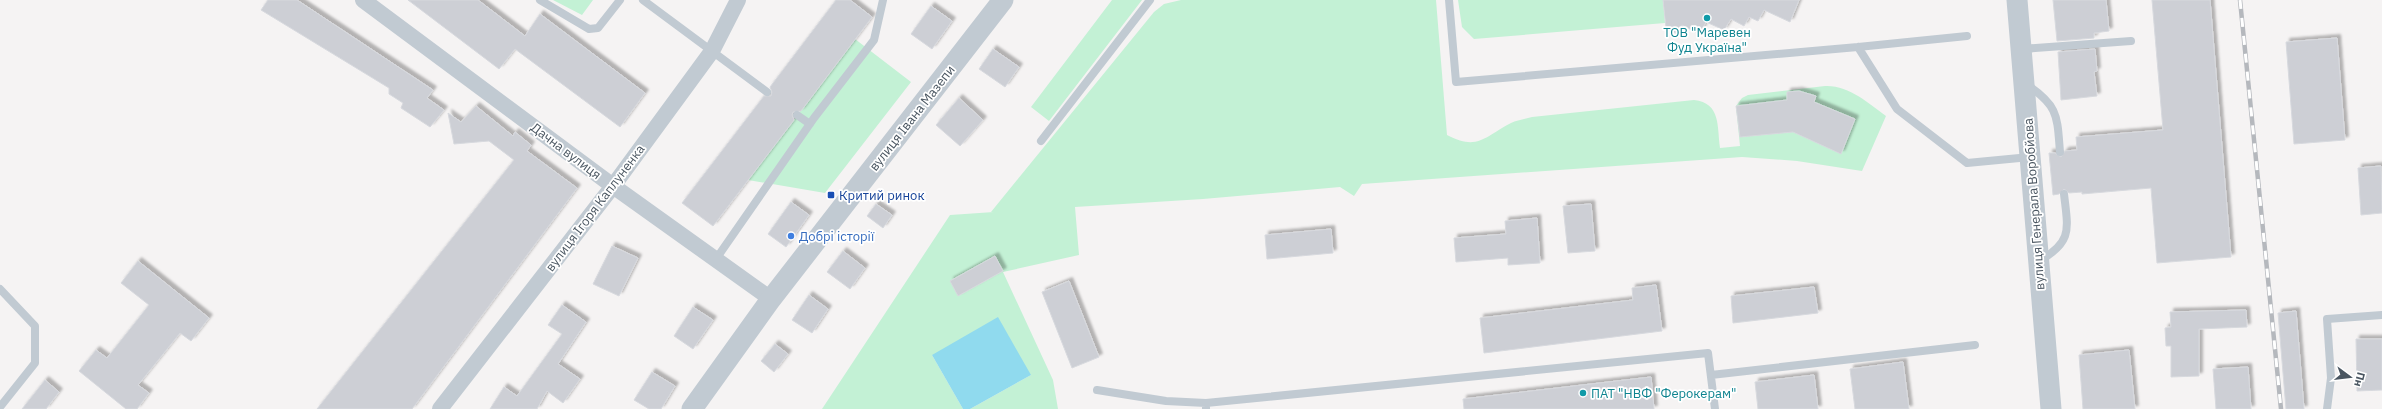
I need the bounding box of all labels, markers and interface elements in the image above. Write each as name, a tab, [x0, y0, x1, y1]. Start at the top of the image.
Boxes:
marker: ТОВ "Маревен Фуд Україна"	[1702, 13, 1712, 23]
place label: ТОВ "Маревен Фуд Україна"	[1663, 24, 1751, 56]
street label: вулиця Івана Мазепи	[865, 62, 959, 174]
street label: вулиця Генерала Воробйова	[2020, 117, 2048, 291]
street label: Дачна вулиця	[527, 119, 605, 183]
street label: вулиця Ігоря Каплуненка	[542, 141, 648, 275]
place label: Критий ринок	[839, 187, 925, 204]
marker: Критий ринок	[826, 190, 836, 200]
place label: Добрі історії	[799, 228, 875, 245]
marker: Добрі історії	[786, 231, 796, 241]
north arrow	[2330, 357, 2370, 397]
text: Пн	[2351, 371, 2368, 388]
place label: ПАТ "НВФ "Ферокерам"	[1591, 385, 1736, 402]
marker: ПАТ "НВФ "Ферокерам"	[1578, 388, 1588, 398]

